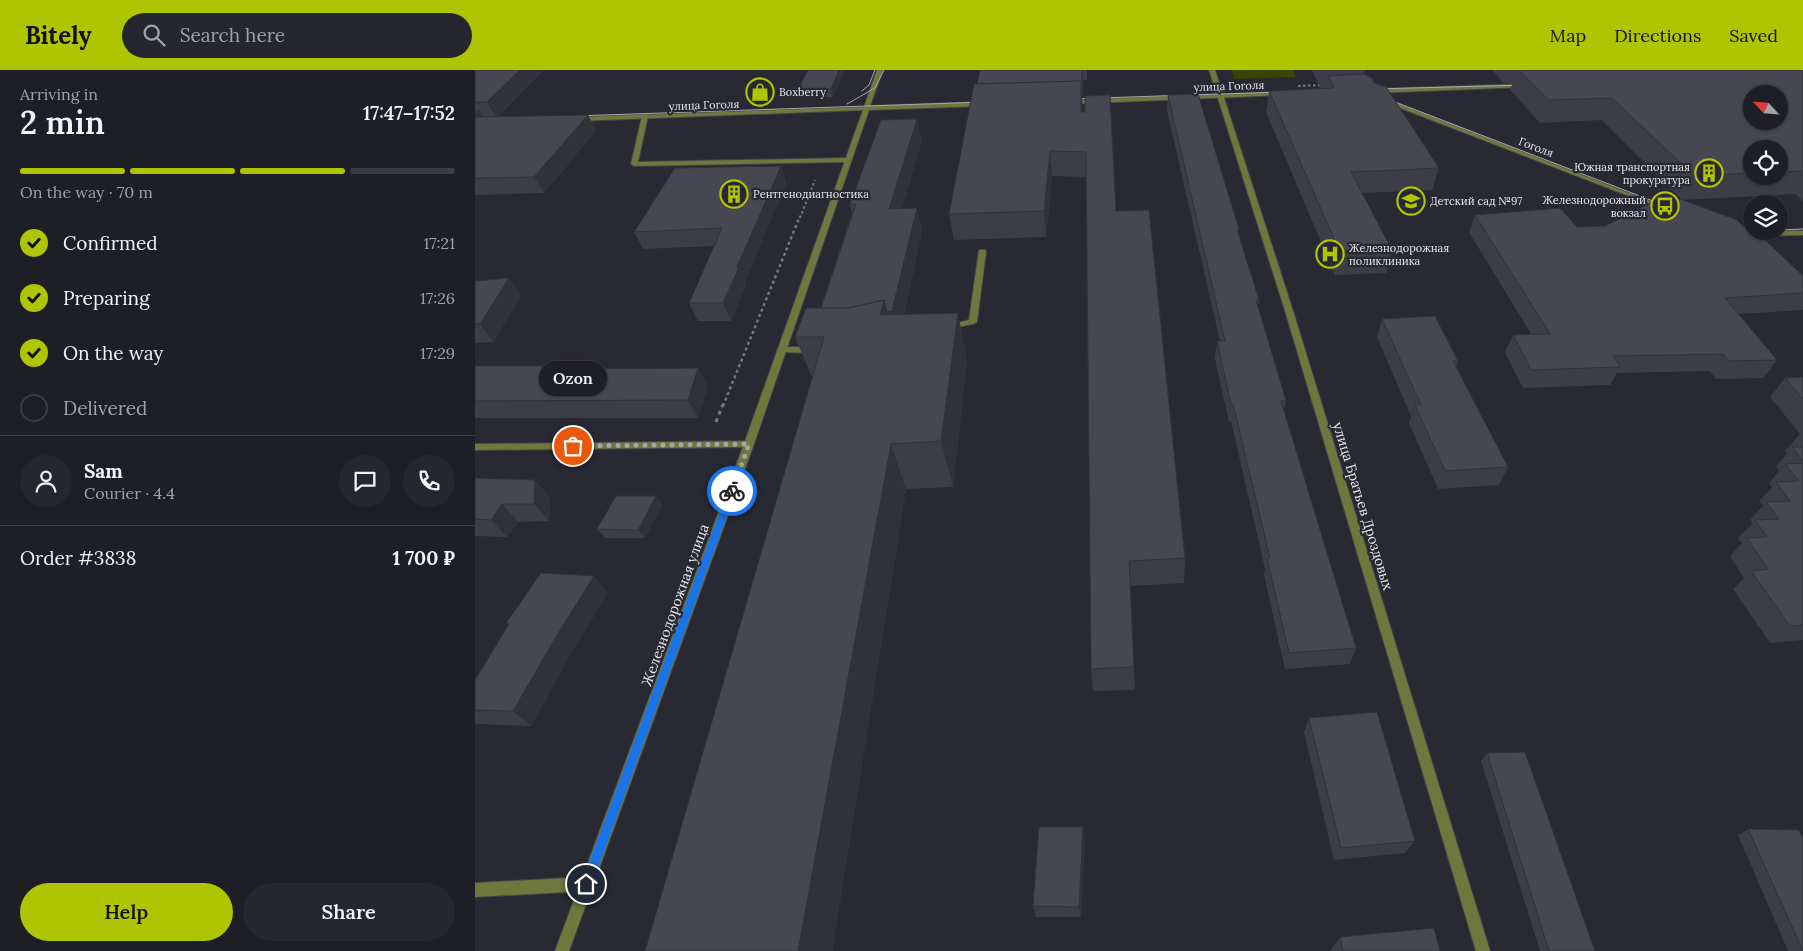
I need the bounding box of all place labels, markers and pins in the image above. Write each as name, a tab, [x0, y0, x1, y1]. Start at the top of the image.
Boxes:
shop icon: Boxberry	[745, 77, 775, 107]
place label: Boxberry	[779, 85, 826, 99]
building icon: Южная транспортная прокуратура	[1694, 158, 1724, 188]
place label: Южная транспортная прокуратура	[1574, 160, 1690, 187]
building icon: Рентгенодиагностика	[719, 179, 749, 209]
school or university icon: Детский сад №97	[1396, 186, 1426, 216]
place label: Рентгенодиагностика	[753, 187, 869, 201]
bus stop icon: Железнодорожный вокзал	[1650, 191, 1680, 221]
place label: Железнодорожный вокзал	[1542, 193, 1646, 220]
place label: Детский сад №97	[1430, 194, 1522, 208]
hospital icon: Железнодорожная поликлиника	[1315, 239, 1345, 269]
place label: Железнодорожная поликлиника	[1349, 241, 1449, 268]
callout: Ozon	[539, 361, 607, 396]
pin	[552, 425, 594, 467]
pin	[565, 863, 607, 905]

